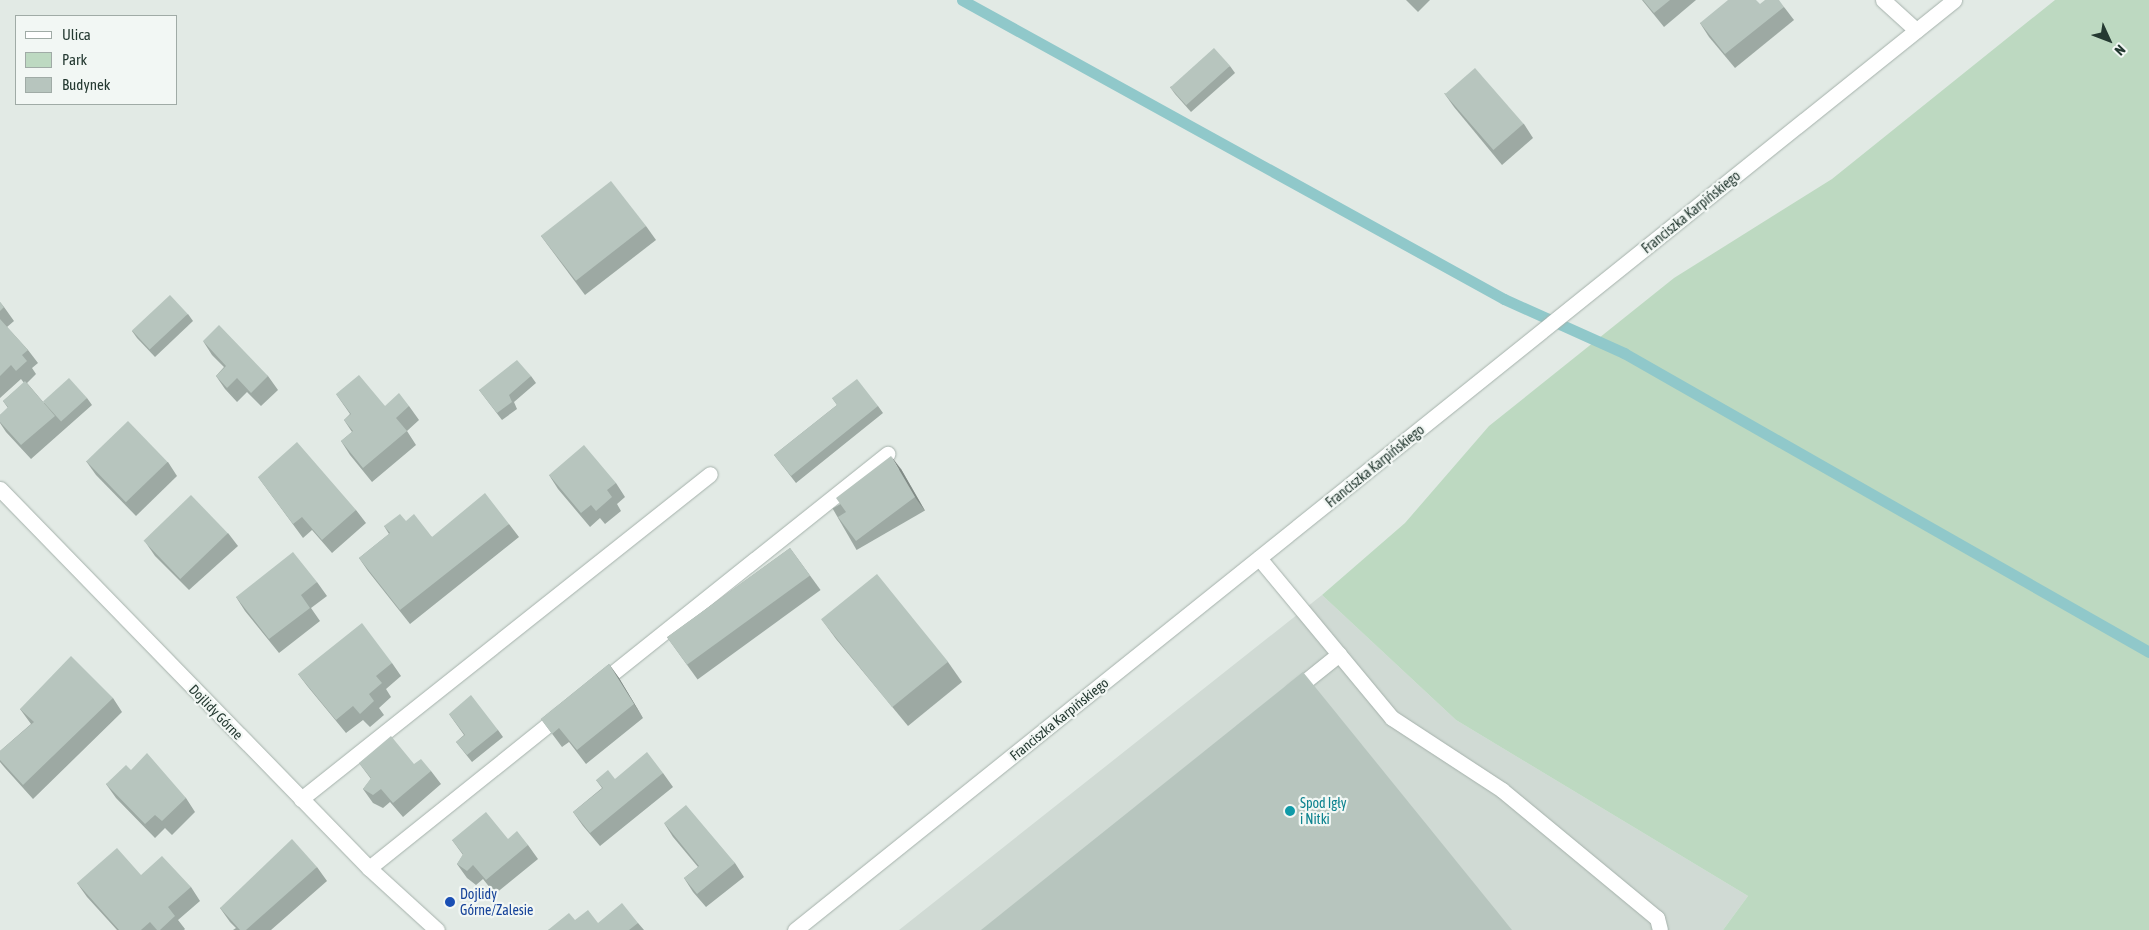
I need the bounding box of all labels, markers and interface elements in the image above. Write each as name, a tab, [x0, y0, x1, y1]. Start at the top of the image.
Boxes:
legend	[15, 15, 178, 105]
north arrow	[2084, 15, 2134, 65]
text: Ulica	[62, 26, 91, 43]
text: N	[2111, 42, 2129, 59]
text: Park	[62, 51, 87, 68]
text: Budynek	[62, 76, 110, 93]
street label: Franciszka Karpińskiego	[1638, 167, 1744, 257]
street label: Franciszka Karpińskiego	[1322, 421, 1428, 511]
street label: Franciszka Karpińskiego	[1006, 674, 1112, 764]
street label: Dojlidy Górne	[186, 681, 246, 743]
place label: Spod Igły i Nitki	[1300, 795, 1347, 828]
marker: Spod Igły i Nitki	[1284, 805, 1296, 817]
place label: Dojlidy Górne/Zalesie	[460, 886, 533, 919]
marker: Dojlidy Górne/Zalesie	[444, 896, 456, 908]

